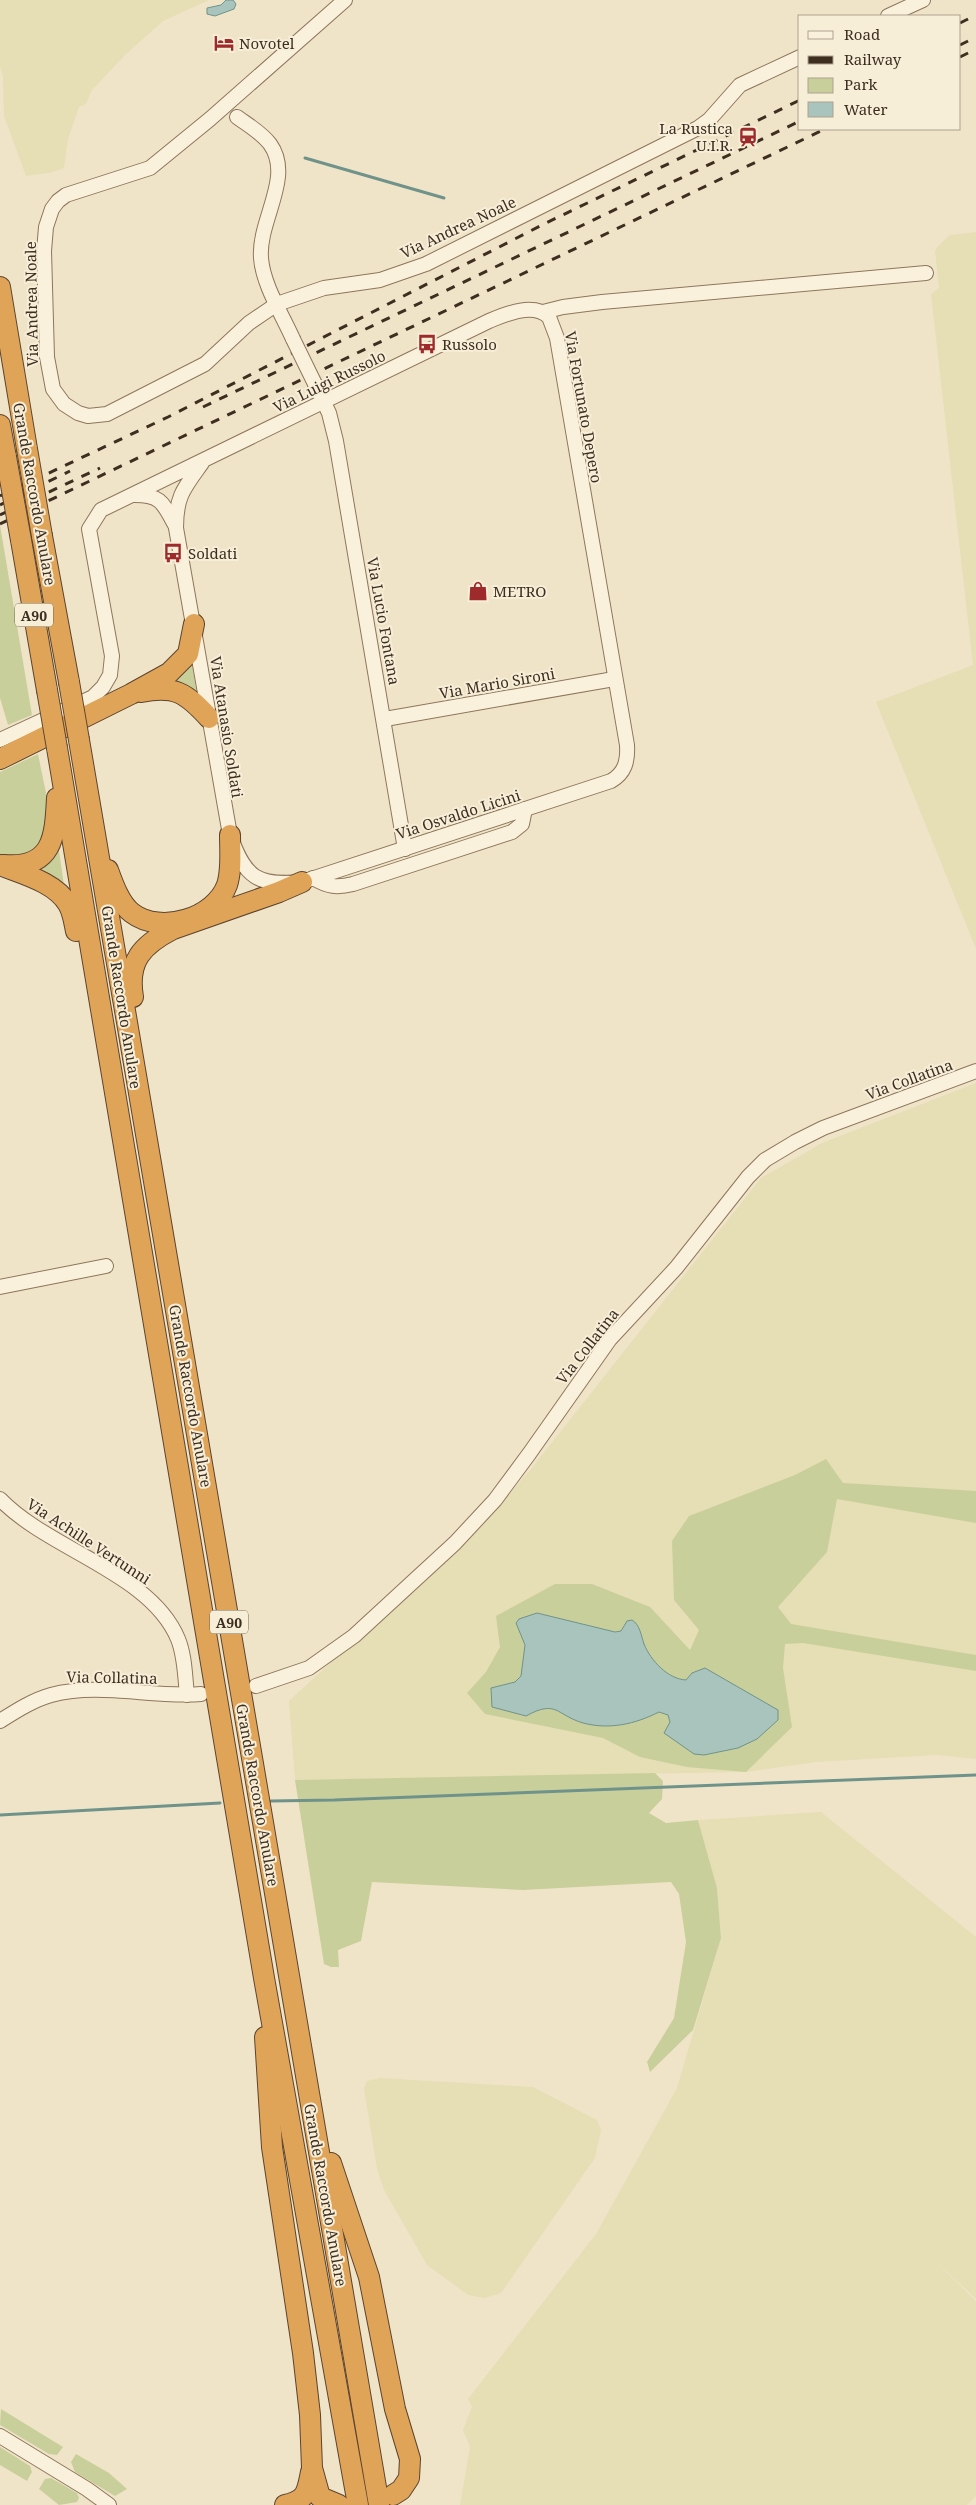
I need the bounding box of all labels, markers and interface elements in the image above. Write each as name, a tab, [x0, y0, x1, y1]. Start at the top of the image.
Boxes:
legend	[798, 15, 961, 130]
text: Road	[844, 24, 880, 44]
hotel icon: Novotel	[213, 32, 235, 54]
place label: Novotel	[239, 33, 295, 53]
text: Railway	[844, 49, 902, 69]
text: Park	[844, 74, 878, 94]
text: Water	[844, 99, 887, 119]
place label: La Rustica U.I.R.	[659, 118, 733, 155]
station icon: La Rustica U.I.R.	[737, 126, 759, 148]
street label: Via Andrea Noale	[397, 191, 519, 263]
street label: Via Andrea Noale	[20, 241, 42, 367]
street label: Via Fortunato Depero	[561, 329, 607, 485]
bus stop icon: Russolo	[416, 333, 438, 355]
place label: Russolo	[442, 334, 497, 354]
street label: Via Luigi Russolo	[270, 345, 388, 417]
street label: Grande Raccordo Anulare	[9, 401, 61, 587]
bus stop icon: Soldati	[162, 542, 184, 564]
place label: Soldati	[188, 543, 237, 563]
street label: Via Lucio Fontana	[363, 556, 405, 686]
shop icon: METRO	[467, 580, 489, 602]
place label: METRO	[493, 581, 546, 601]
road number: A90	[15, 604, 53, 626]
street label: Via Atanasio Soldati	[206, 655, 248, 799]
street label: Via Mario Sironi	[437, 663, 557, 703]
street label: Via Osvaldo Licini	[393, 784, 523, 844]
street label: Grande Raccordo Anulare	[98, 904, 146, 1090]
street label: Via Collatina	[863, 1054, 955, 1104]
street label: Grande Raccordo Anulare	[165, 1303, 217, 1489]
street label: Via Collatina	[551, 1304, 623, 1388]
street label: Via Achille Vertunni	[23, 1493, 155, 1589]
road number: A90	[210, 1610, 248, 1634]
street label: Via Collatina	[66, 1666, 158, 1688]
street label: Grande Raccordo Anulare	[232, 1702, 284, 1888]
street label: Grande Raccordo Anulare	[300, 2102, 352, 2288]

